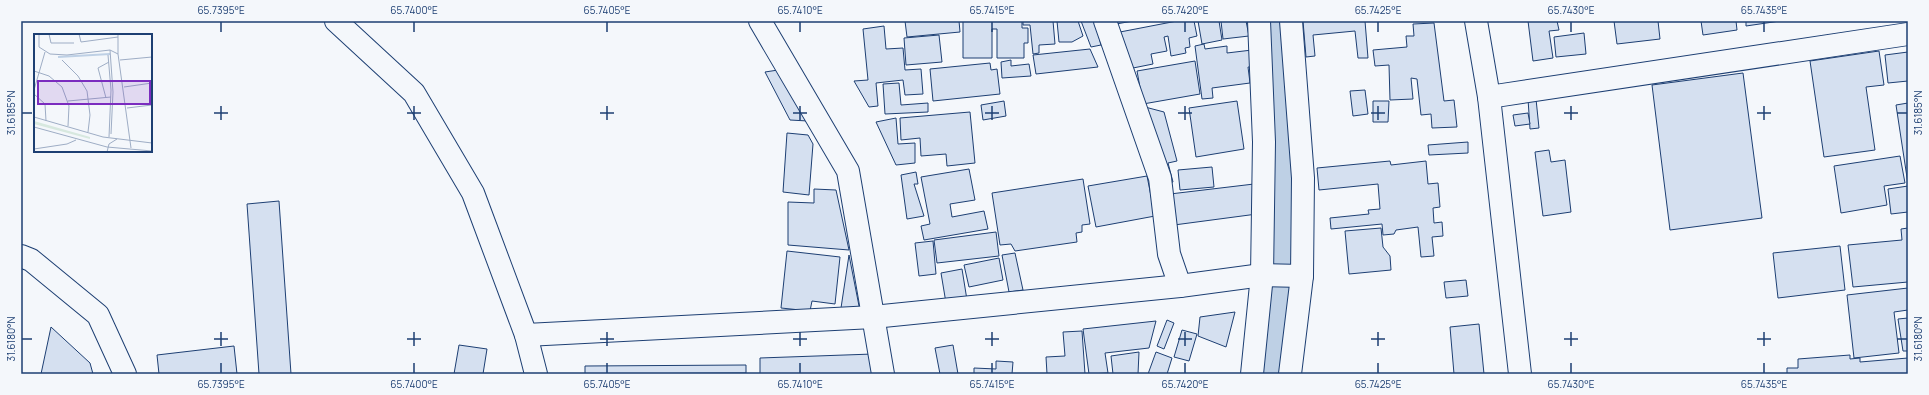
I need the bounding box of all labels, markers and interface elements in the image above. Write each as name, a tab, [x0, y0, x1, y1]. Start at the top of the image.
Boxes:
text: 65.7395°E	[197, 3, 245, 17]
text: 65.7400°E	[390, 3, 438, 17]
text: 65.7405°E	[583, 3, 631, 17]
text: 65.7410°E	[777, 3, 823, 17]
text: 65.7415°E	[970, 3, 1015, 17]
text: 65.7420°E	[1161, 3, 1209, 17]
text: 65.7425°E	[1355, 3, 1402, 17]
text: 65.7430°E	[1548, 3, 1595, 17]
text: 65.7435°E	[1741, 3, 1788, 17]
inset map	[34, 34, 152, 152]
text: 31.6185°N	[4, 91, 18, 135]
text: 31.6185°N	[1911, 91, 1925, 135]
text: 31.6180°N	[4, 316, 18, 361]
text: 31.6180°N	[1911, 316, 1925, 361]
text: 65.7395°E	[197, 377, 245, 391]
text: 65.7400°E	[390, 377, 438, 391]
text: 65.7405°E	[583, 377, 631, 391]
text: 65.7410°E	[777, 377, 823, 391]
text: 65.7415°E	[970, 377, 1015, 391]
text: 65.7420°E	[1161, 377, 1209, 391]
text: 65.7425°E	[1355, 377, 1402, 391]
text: 65.7430°E	[1548, 377, 1595, 391]
text: 65.7435°E	[1741, 377, 1788, 391]

